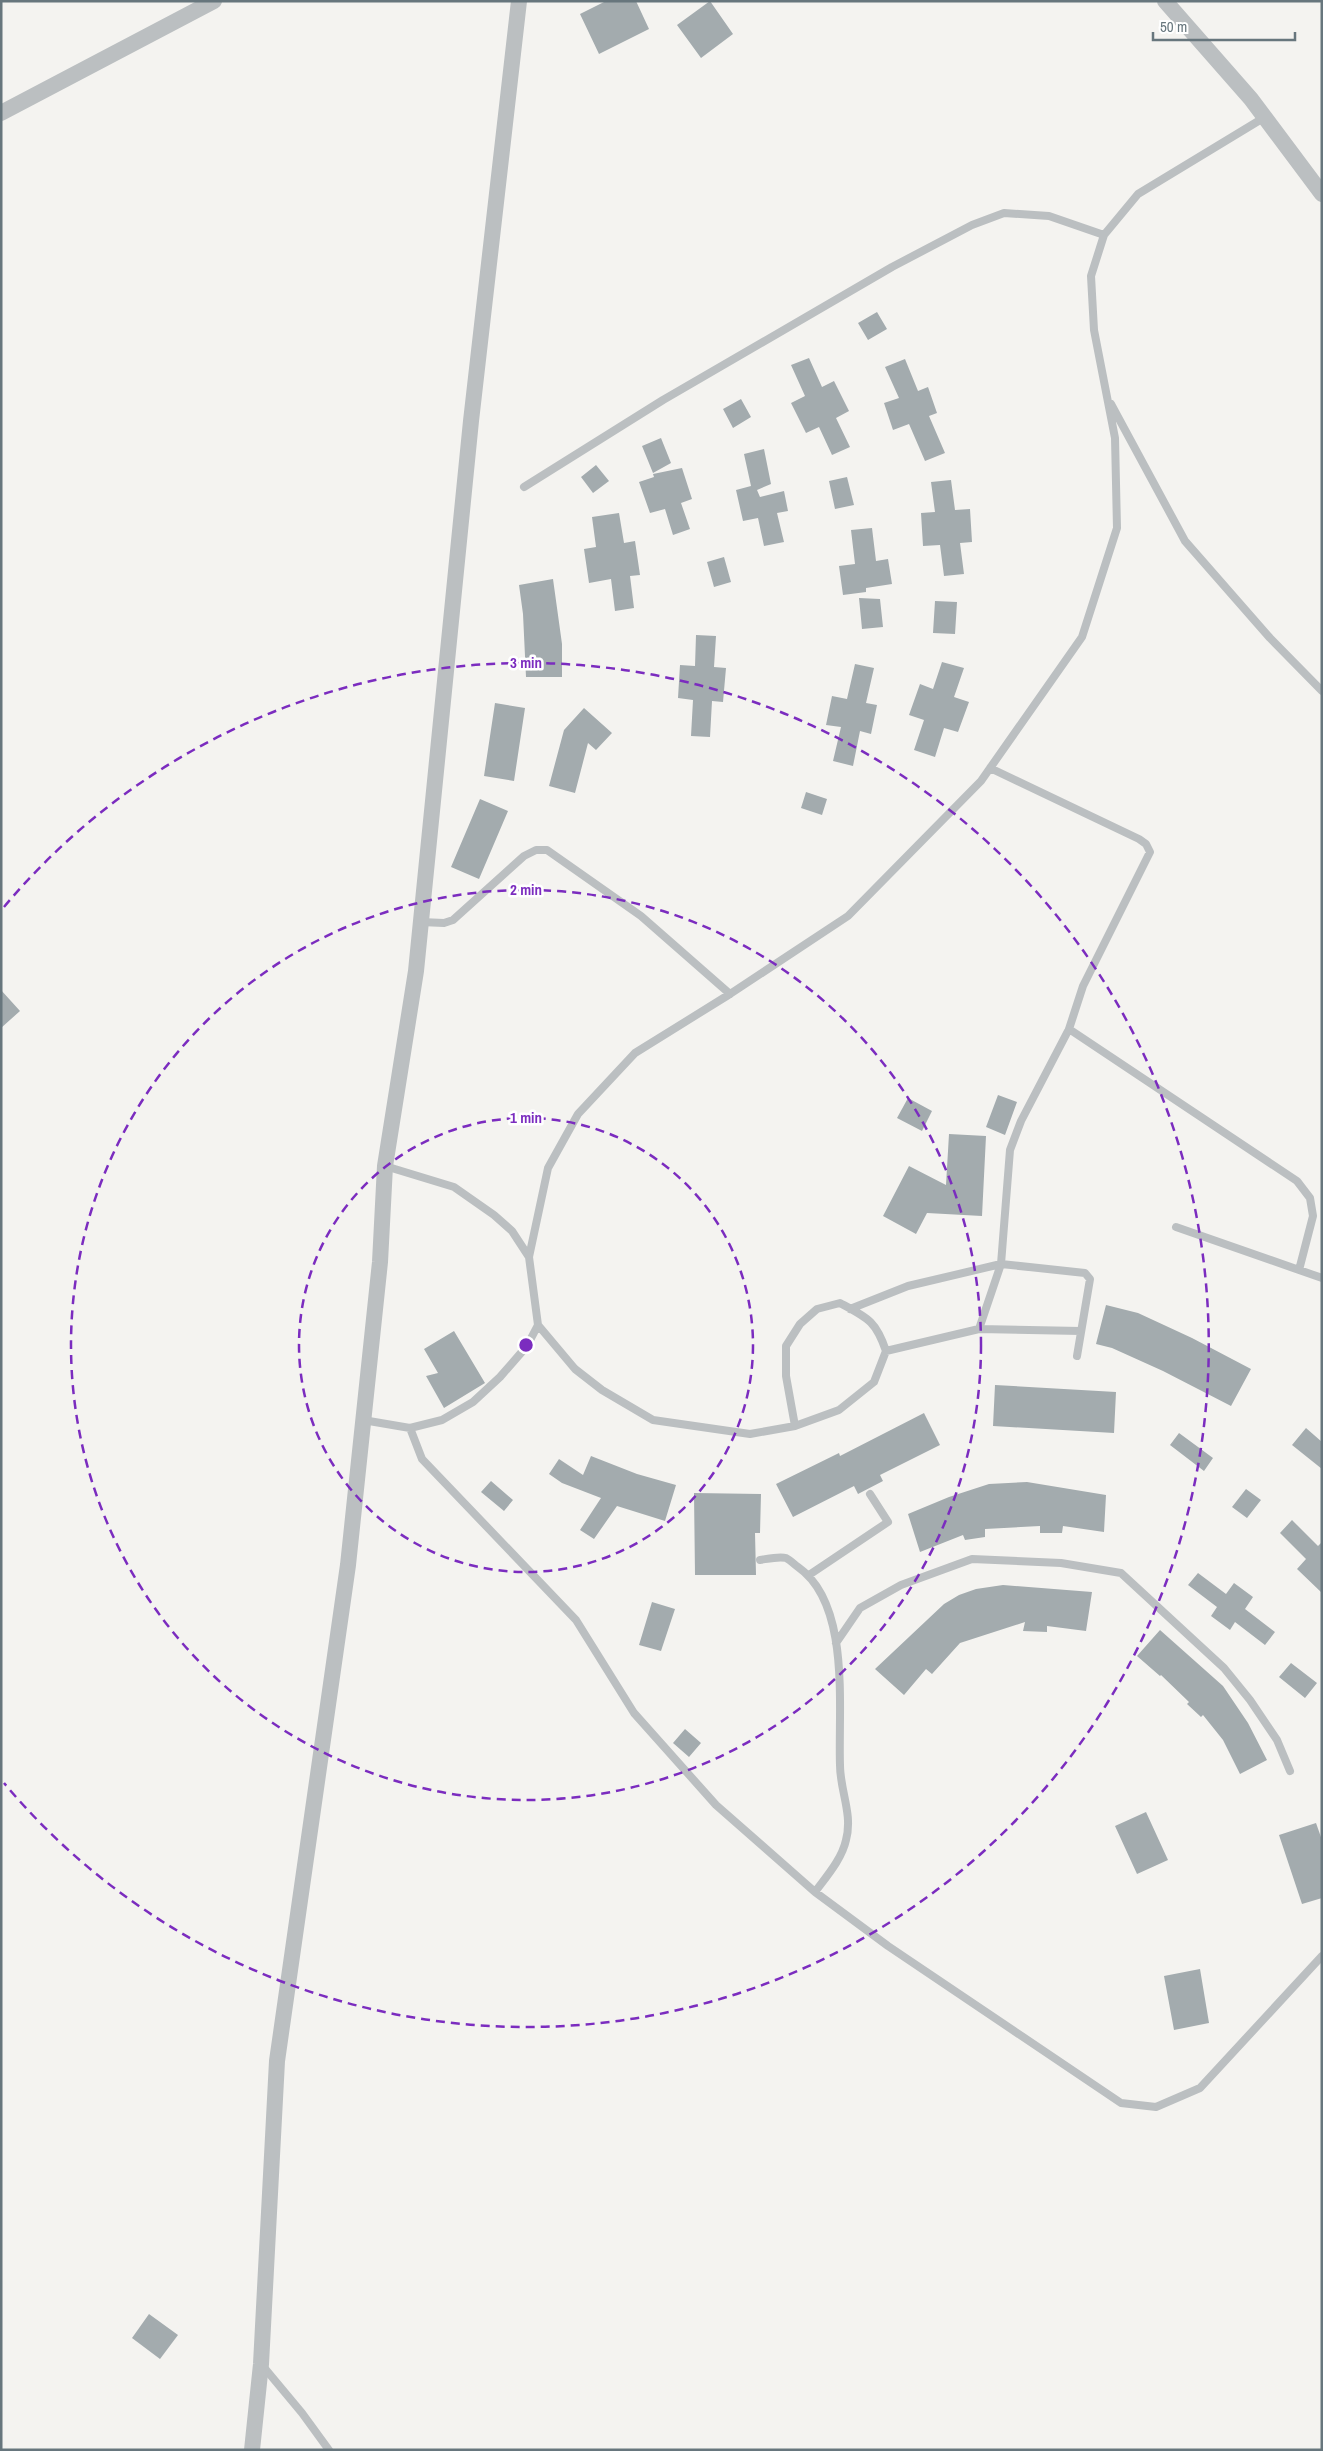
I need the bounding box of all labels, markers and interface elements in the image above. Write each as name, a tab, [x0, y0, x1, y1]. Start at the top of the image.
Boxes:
scale bar	[1153, 10, 1296, 42]
text: 50 m	[1160, 16, 1187, 37]
text: 3 min	[510, 652, 542, 673]
text: 2 min	[510, 879, 542, 900]
text: 1 min	[510, 1107, 542, 1128]
centre of rings	[517, 1336, 535, 1354]

